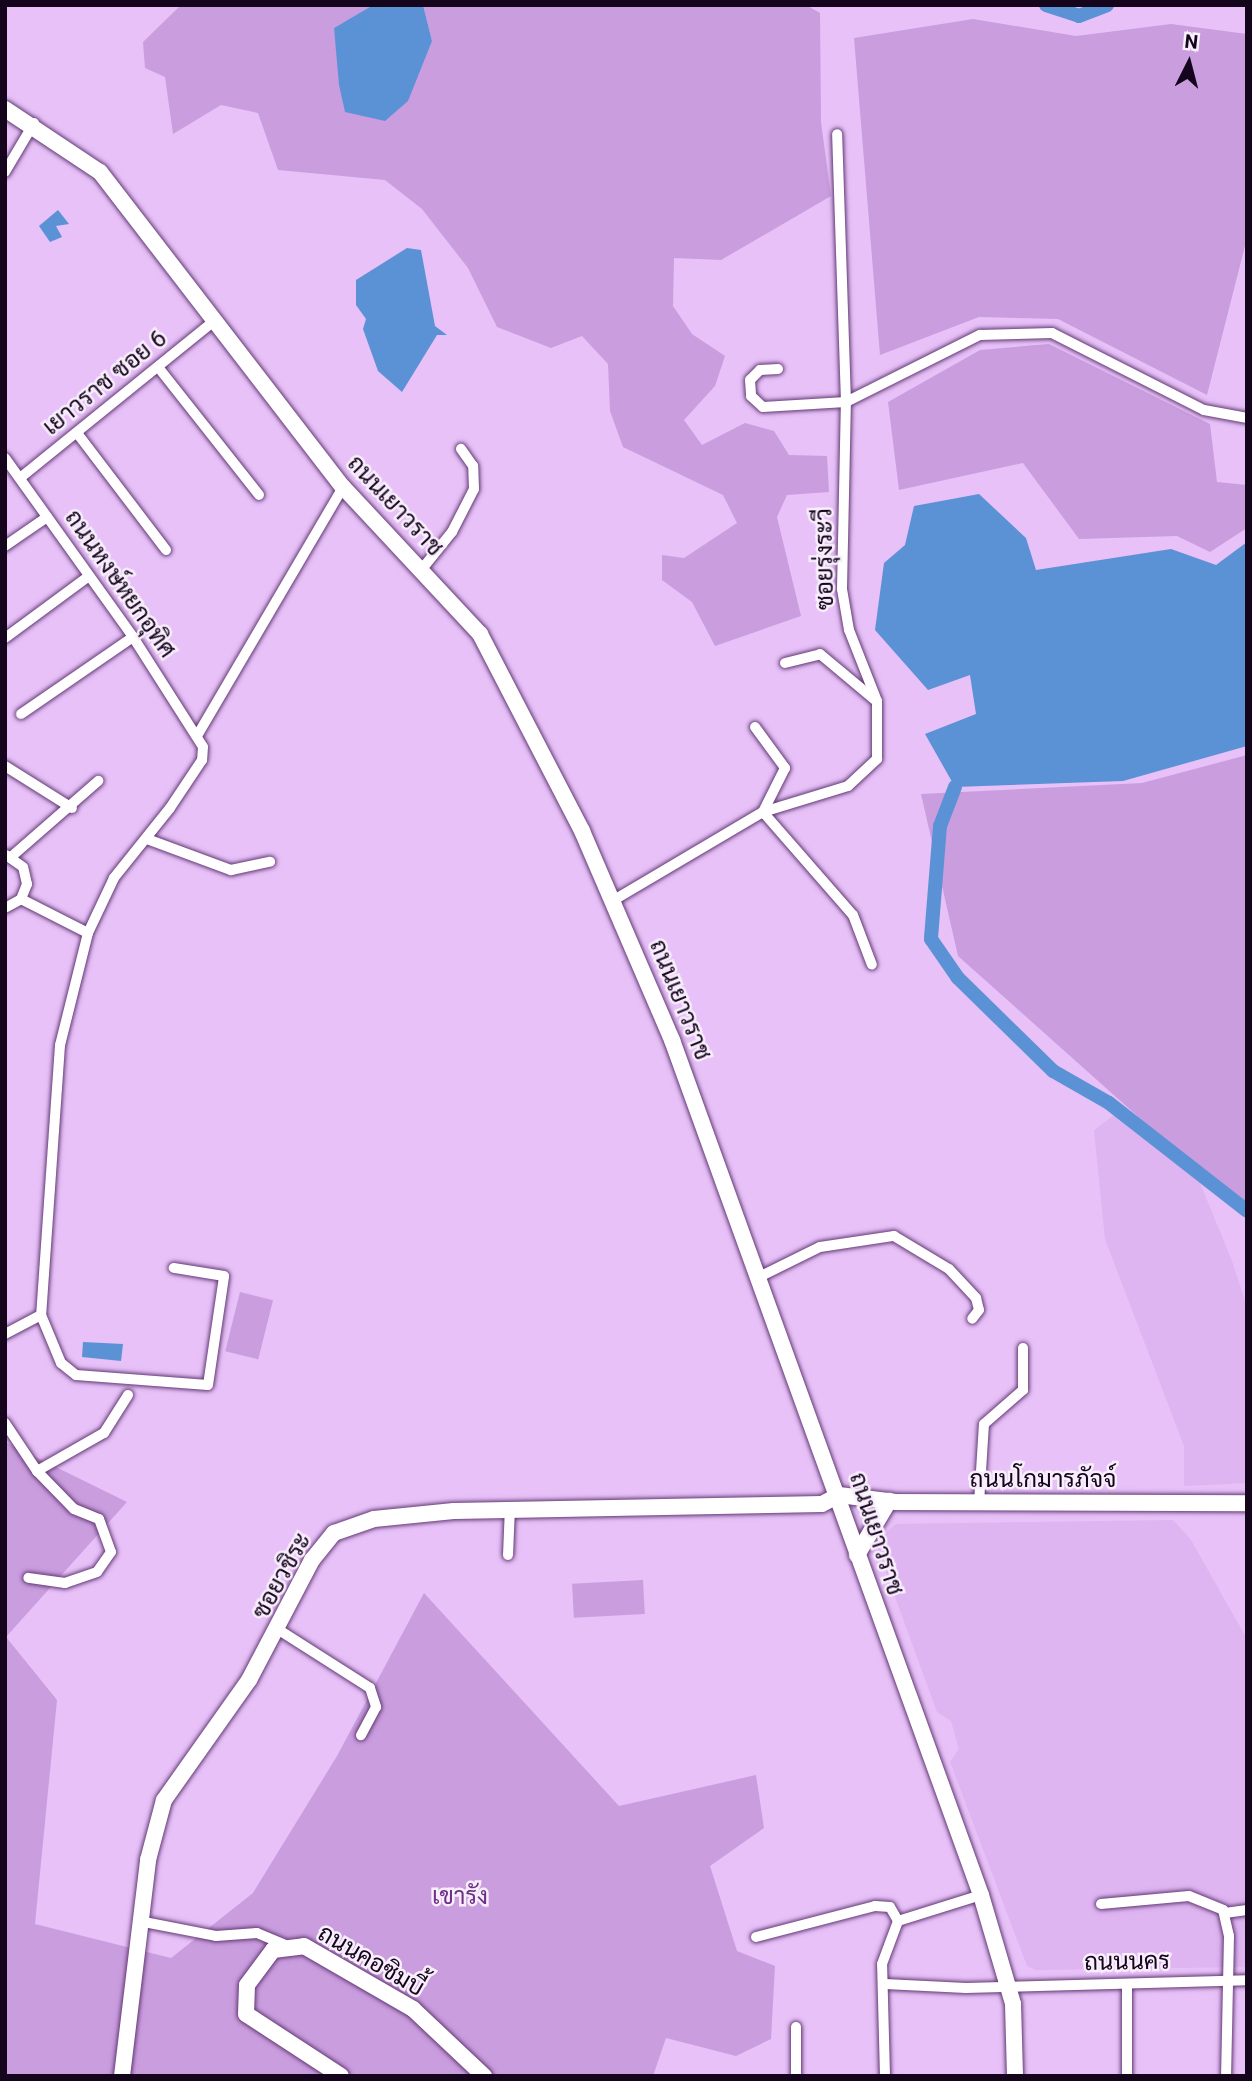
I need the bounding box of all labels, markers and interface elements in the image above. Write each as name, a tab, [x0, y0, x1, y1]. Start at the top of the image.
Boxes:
north arrow	[1154, 28, 1224, 98]
text: N	[1183, 29, 1199, 54]
street label: เยาวราช ซอย 6	[37, 324, 173, 442]
street label: ถนนเยาวราช	[341, 450, 449, 562]
street label: ถนนหงษ์หยกอุทิศ	[58, 504, 182, 664]
street label: ซอยรุ่งระวี	[810, 508, 840, 610]
street label: ถนนเยาวราช	[643, 936, 717, 1064]
street label: ถนนโกมารภัจจ์	[970, 1466, 1116, 1494]
street label: ถนนเยาวราช	[843, 1469, 909, 1599]
street label: ซอยวชิระ	[247, 1528, 317, 1624]
park label: เขารัง	[432, 1883, 488, 1911]
street label: ถนนคอซิมบี้	[313, 1919, 429, 2003]
street label: ถนนนคร	[1084, 1947, 1170, 1977]

